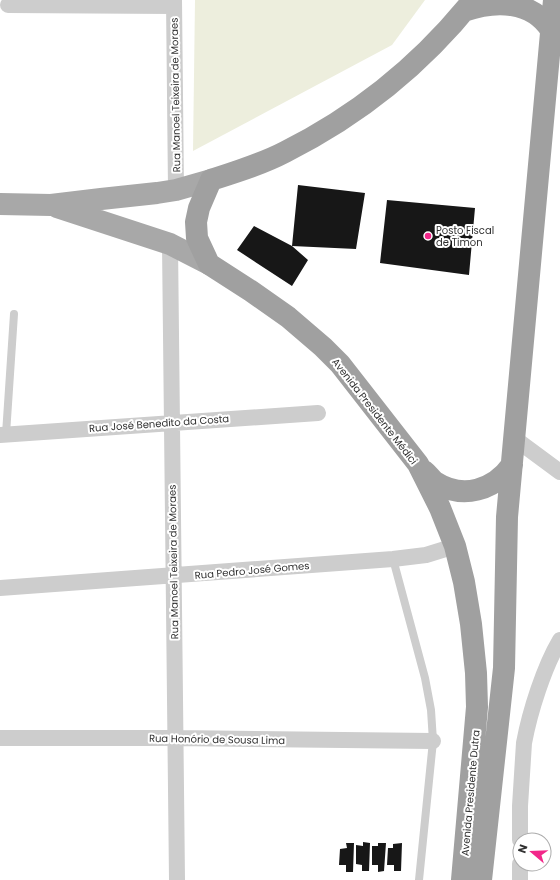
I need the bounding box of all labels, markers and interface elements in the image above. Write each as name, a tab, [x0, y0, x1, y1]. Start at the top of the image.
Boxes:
street label: Rua Manoel Teixeira de Moraes	[167, 18, 184, 172]
place label: Posto Fiscal de Timon	[436, 223, 494, 250]
marker: Posto Fiscal de Timon	[423, 231, 433, 241]
street label: Avenida Presidente Médici	[328, 355, 421, 468]
street label: Rua José Benedito da Costa	[88, 411, 230, 436]
street label: Rua Manoel Teixeira de Moraes	[165, 485, 182, 639]
street label: Rua Pedro José Gomes	[194, 558, 310, 583]
street label: Avenida Presidente Dutra	[458, 729, 483, 857]
street label: Rua Honório de Sousa Lima	[149, 731, 285, 748]
north arrow	[512, 832, 552, 872]
text: N	[514, 842, 531, 855]

